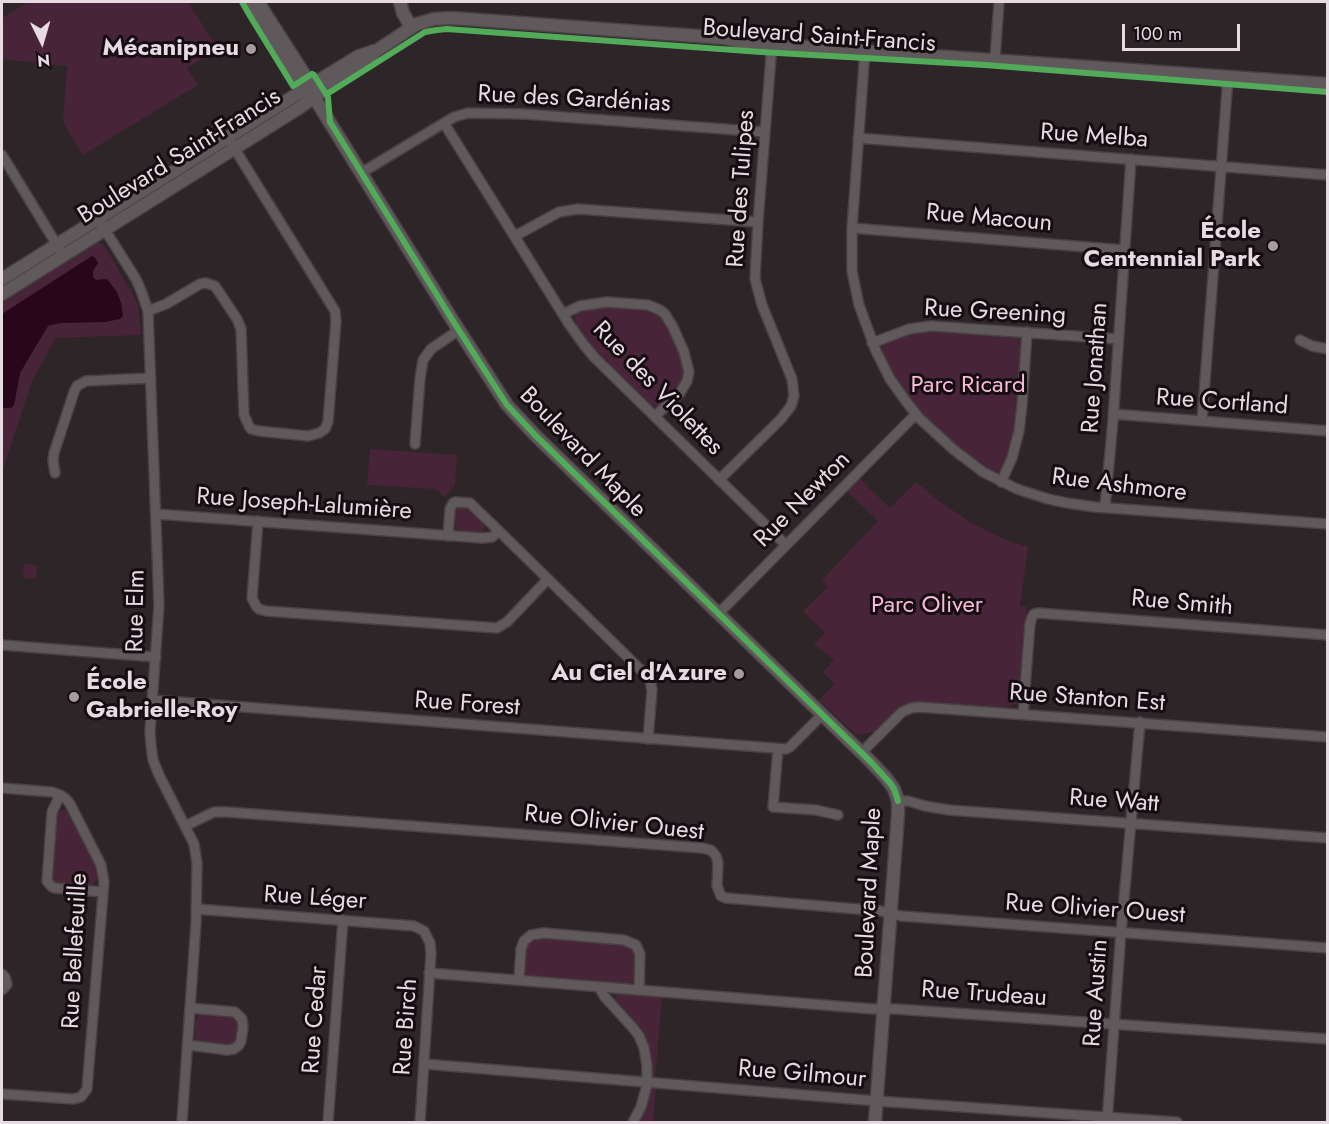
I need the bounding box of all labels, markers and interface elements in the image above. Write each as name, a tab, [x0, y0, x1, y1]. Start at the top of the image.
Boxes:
north arrow	[12, 12, 72, 72]
scale bar	[1125, 12, 1244, 50]
street label: Boulevard Saint-Francis	[702, 14, 936, 60]
text: 100 m	[1133, 21, 1182, 47]
place label: Mécanipneu	[102, 35, 239, 63]
marker: Mécanipneu	[244, 42, 258, 56]
text: N	[36, 48, 51, 72]
street label: Rue des Gardénias	[477, 81, 671, 119]
street label: Boulevard Saint-Francis	[73, 83, 287, 231]
street label: Rue des Tulipes	[722, 109, 762, 269]
street label: Rue Melba	[1039, 119, 1149, 155]
street label: Rue Macoun	[925, 199, 1053, 239]
place label: École Centennial Park	[1084, 218, 1261, 274]
marker: École Centennial Park	[1266, 239, 1280, 253]
street label: Rue Greening	[923, 295, 1067, 331]
street label: Rue Jonathan	[1077, 302, 1115, 434]
street label: Rue des Violettes	[586, 316, 728, 462]
park label: Parc Ricard	[910, 372, 1026, 400]
street label: Boulevard Maple	[512, 382, 652, 524]
street label: Rue Cortland	[1155, 384, 1289, 422]
street label: Rue Newton	[749, 446, 857, 554]
street label: Rue Ashmore	[1050, 463, 1188, 509]
street label: Rue Joseph-Lalumière	[195, 483, 413, 527]
street label: Rue Elm	[122, 569, 152, 653]
street label: Rue Smith	[1130, 585, 1234, 623]
park label: Parc Oliver	[871, 592, 983, 620]
place label: Au Ciel d'Azure	[551, 660, 727, 688]
marker: Au Ciel d'Azure	[732, 667, 746, 681]
place label: École Gabrielle-Roy	[86, 669, 237, 725]
street label: Rue Stanton Est	[1008, 679, 1166, 719]
street label: Rue Forest	[413, 687, 521, 723]
marker: École Gabrielle-Roy	[67, 690, 81, 704]
street label: Rue Watt	[1068, 784, 1160, 820]
street label: Rue Olivier Ouest	[523, 800, 705, 848]
street label: Boulevard Maple	[851, 807, 889, 979]
street label: Rue Bellefeuille	[58, 872, 94, 1030]
street label: Rue Léger	[263, 881, 367, 917]
street label: Rue Olivier Ouest	[1004, 889, 1186, 931]
street label: Rue Austin	[1079, 938, 1115, 1048]
street label: Rue Cedar	[298, 965, 334, 1075]
street label: Rue Trudeau	[920, 976, 1048, 1014]
street label: Rue Birch	[389, 978, 425, 1076]
street label: Rue Gilmour	[737, 1055, 867, 1095]

